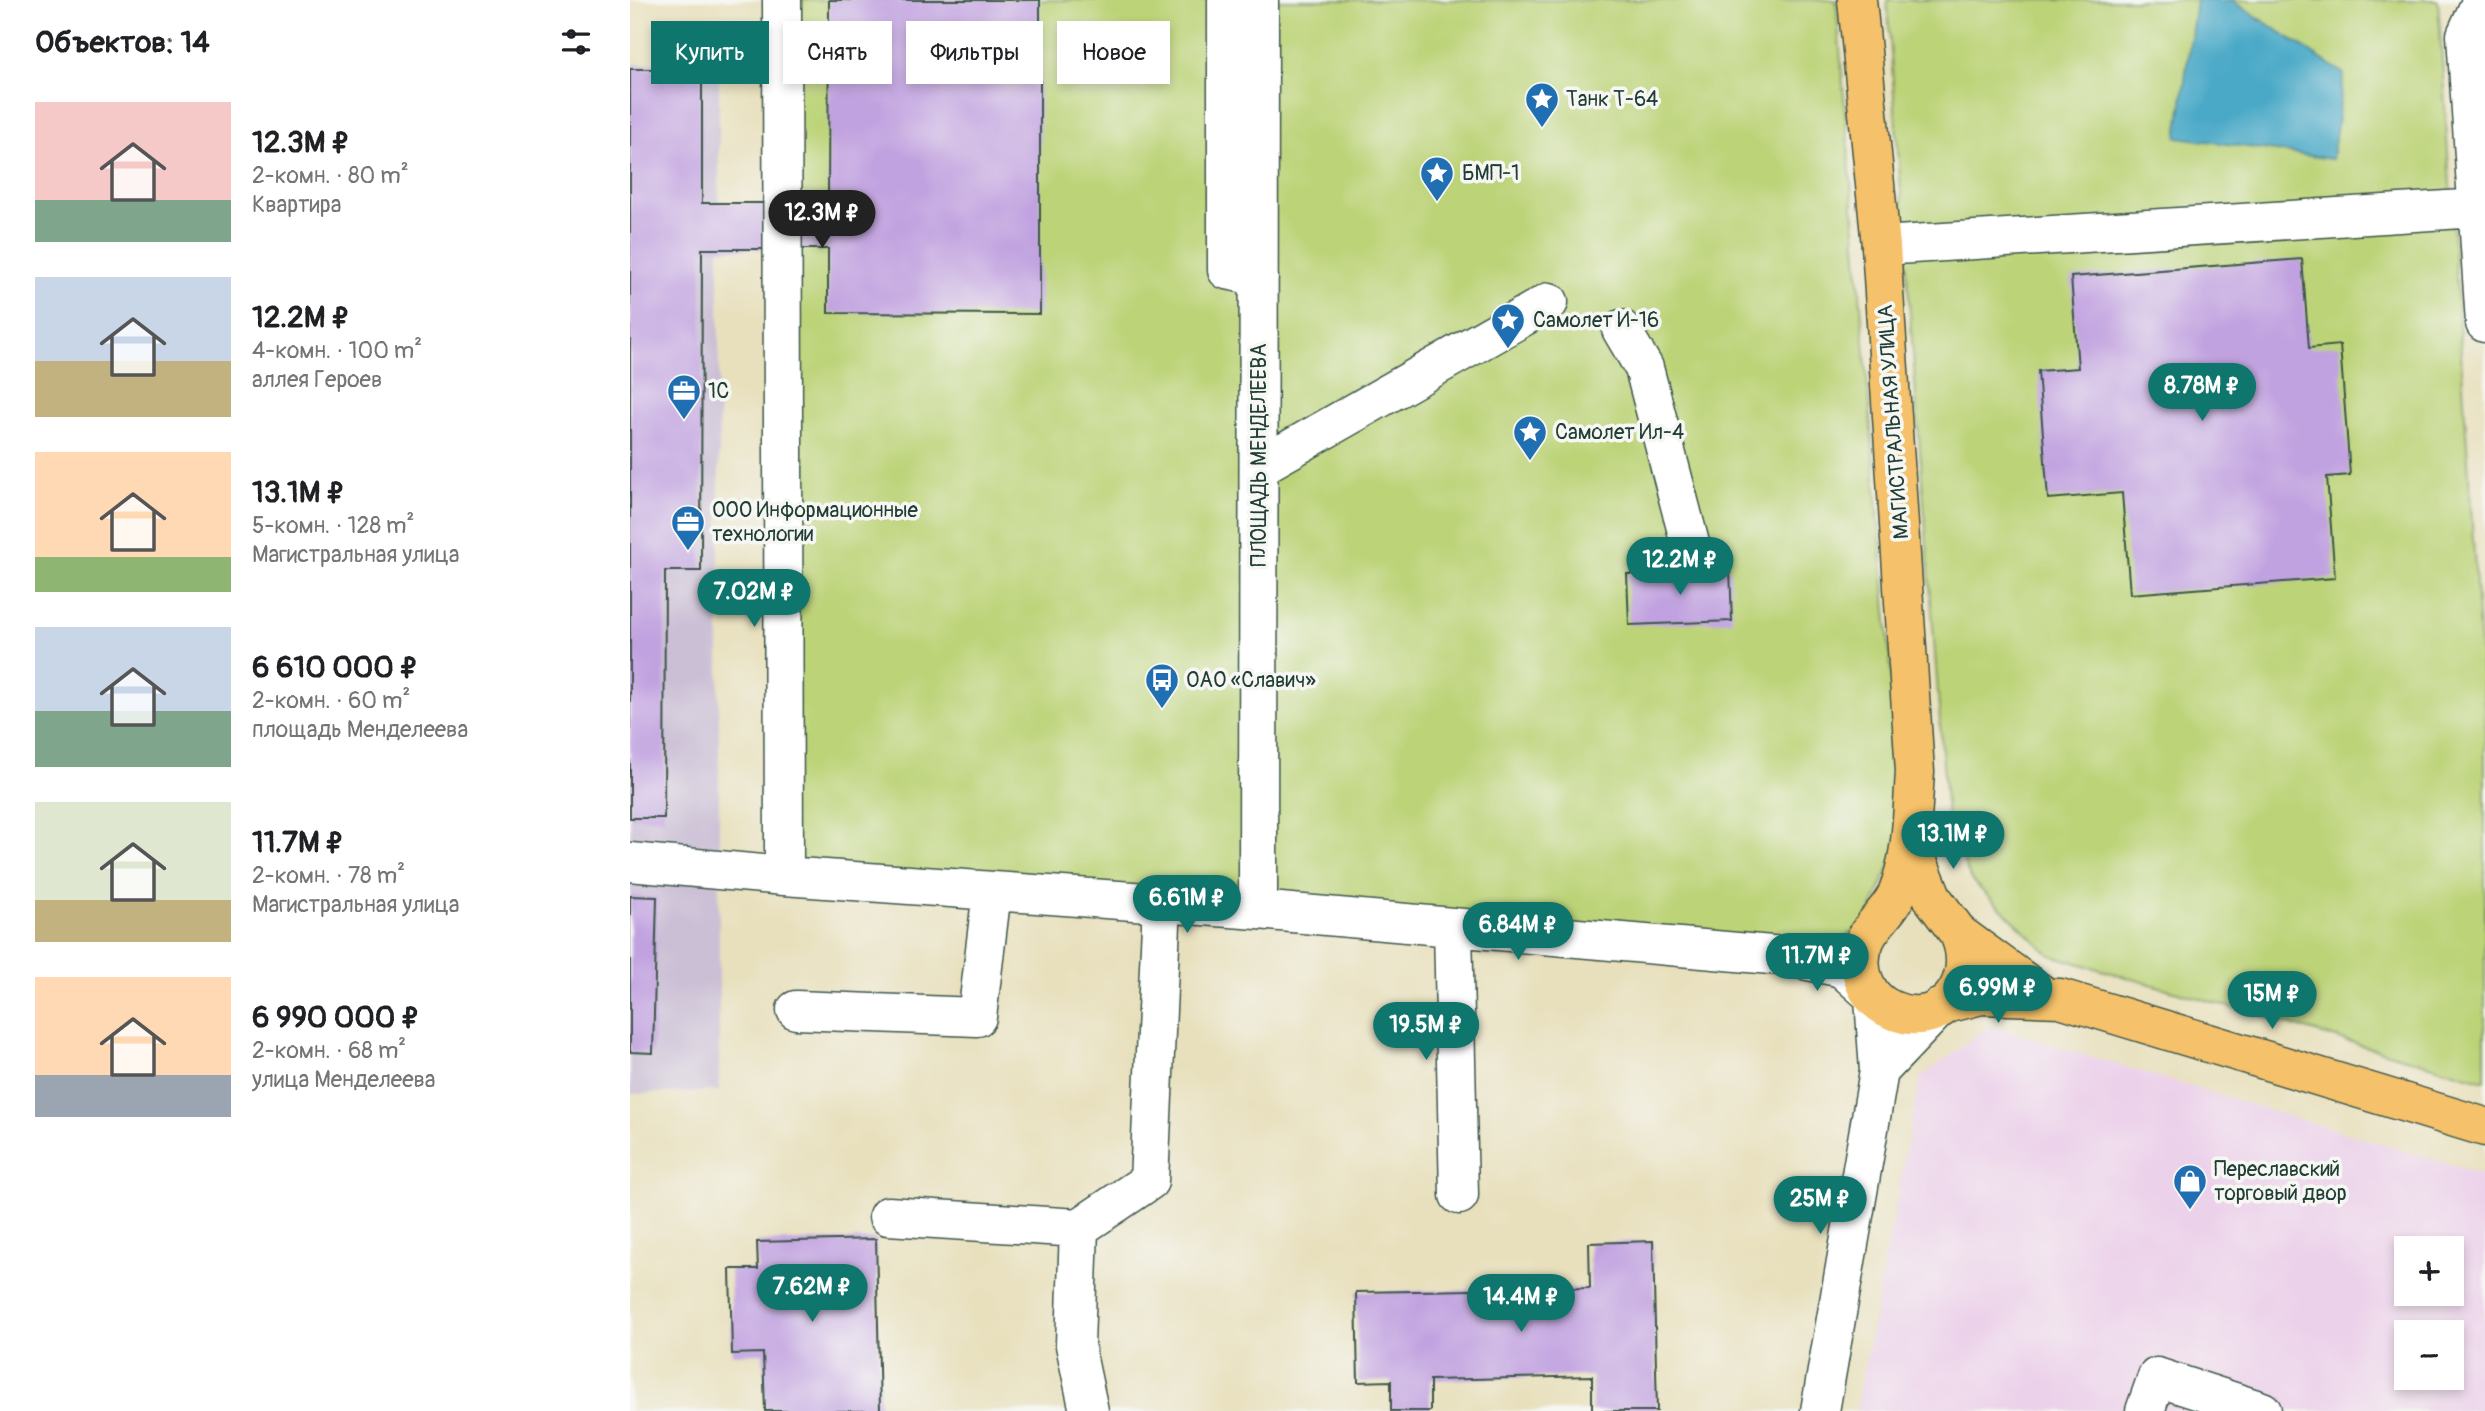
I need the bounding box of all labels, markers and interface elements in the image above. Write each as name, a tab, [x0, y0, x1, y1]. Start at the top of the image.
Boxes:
chip: Купить	[651, 21, 769, 84]
chip: Снять	[783, 21, 892, 84]
chip: Фильтры	[906, 21, 1043, 84]
chip: Новое	[1057, 21, 1170, 84]
icon: filters	[557, 23, 595, 61]
text: Объектов: 14	[35, 24, 210, 61]
place icon: Танк Т-64	[1523, 80, 1561, 129]
place label: Танк Т-64	[1566, 86, 1658, 113]
text: 12.3M ₽	[252, 124, 350, 161]
icon: home	[91, 130, 175, 214]
place icon: БМП-1	[1418, 154, 1456, 203]
place label: БМП-1	[1462, 160, 1519, 187]
text: 2-комн. · 80 m²	[252, 161, 409, 190]
text: Квартира	[252, 190, 341, 219]
pin: 12.3M ₽	[757, 190, 887, 250]
text: 12.3M ₽	[784, 198, 860, 227]
text: 12.2M ₽	[252, 299, 350, 336]
place icon: Самолет И-16	[1489, 301, 1527, 350]
street label: МАГИСТРАЛЬНАЯ УЛИЦА	[1872, 304, 1915, 540]
icon: home	[91, 305, 175, 389]
place label: Самолет И-16	[1533, 307, 1659, 334]
text: 4-комн. · 100 m²	[252, 336, 422, 365]
street label: ПЛОЩАДЬ МЕНДЕЛЕЕВА	[1246, 343, 1273, 567]
pin: 8.78M ₽	[2137, 364, 2267, 423]
text: аллея Героев	[252, 365, 382, 394]
text: 8.78M ₽	[2164, 371, 2240, 400]
office icon: 1С	[665, 372, 703, 421]
place label: 1С	[708, 378, 729, 405]
place icon: Самолет Ил-4	[1511, 413, 1549, 462]
place label: Самолет Ил-4	[1555, 419, 1684, 446]
text: 13.1M ₽	[252, 474, 345, 511]
icon: home	[91, 480, 175, 564]
place label: ООО Информационные технологии	[712, 497, 919, 548]
office icon: ООО Информационные технологии	[669, 503, 707, 552]
text: 5-комн. · 128 m²	[252, 511, 414, 540]
pin: 12.2M ₽	[1615, 538, 1745, 597]
text: Магистральная улица	[252, 540, 460, 569]
text: 12.2M ₽	[1642, 545, 1718, 574]
pin: 7.02M ₽	[689, 570, 819, 629]
text: 7.02M ₽	[713, 577, 795, 606]
text: 6 610 000 ₽	[252, 649, 418, 686]
icon: home	[91, 655, 175, 739]
bus stop icon: ОАО «Славич»	[1143, 661, 1181, 710]
place label: ОАО «Славич»	[1186, 667, 1316, 694]
text: 2-комн. · 60 m²	[252, 686, 410, 715]
text: площадь Менделеева	[252, 715, 468, 744]
pin: 13.1M ₽	[1888, 812, 2018, 871]
text: 13.1M ₽	[1917, 819, 1989, 848]
text: 11.7M ₽	[252, 824, 344, 861]
icon: home	[91, 830, 175, 914]
text: 2-комн. · 78 m²	[252, 861, 405, 890]
pin: 6.61M ₽	[1122, 876, 1252, 935]
text: 6.61M ₽	[1149, 883, 1225, 912]
text: Магистральная улица	[252, 890, 460, 919]
pin: 6.84M ₽	[1453, 902, 1583, 962]
text: 6.84M ₽	[1479, 910, 1557, 939]
pin: 11.7M ₽	[1752, 934, 1882, 993]
text: 11.7M ₽	[1782, 941, 1852, 970]
pin: 6.99M ₽	[1933, 965, 2063, 1025]
pin: 15M ₽	[2223, 972, 2321, 1031]
text: 6.99M ₽	[1959, 973, 2037, 1002]
text: 15M ₽	[2244, 979, 2300, 1008]
text: 6 990 000 ₽	[252, 999, 420, 1036]
pin: 19.5M ₽	[1361, 1002, 1491, 1062]
icon: home	[91, 1005, 175, 1089]
text: 19.5M ₽	[1389, 1010, 1463, 1039]
text: 2-комн. · 68 m²	[252, 1036, 406, 1065]
text: улица Менделеева	[252, 1065, 436, 1094]
place label: Переславский торговый двор	[2214, 1156, 2347, 1207]
shop icon: Переславский торговый двор	[2171, 1162, 2209, 1211]
pin: 25M ₽	[1771, 1176, 1869, 1236]
text: 25M ₽	[1790, 1184, 1850, 1213]
map controls	[2394, 1236, 2464, 1390]
button: +	[2394, 1236, 2464, 1306]
pin: 7.62M ₽	[747, 1264, 877, 1324]
text: 7.62M ₽	[773, 1272, 851, 1301]
pin: 14.4M ₽	[1456, 1274, 1586, 1334]
text: 14.4M ₽	[1483, 1282, 1559, 1311]
button: −	[2394, 1320, 2464, 1390]

